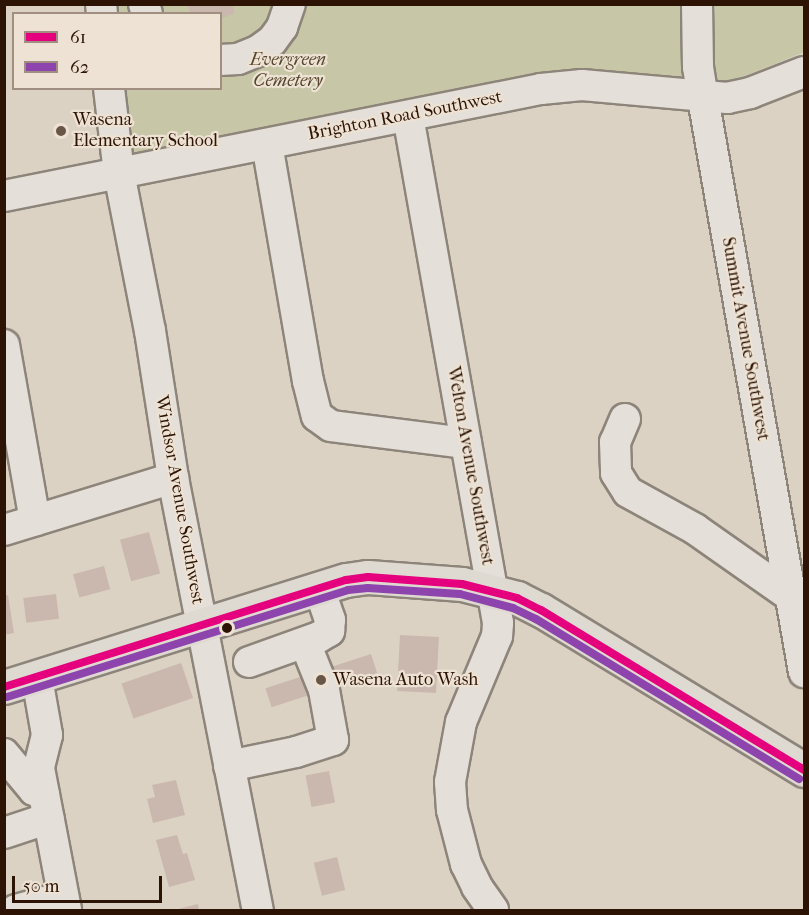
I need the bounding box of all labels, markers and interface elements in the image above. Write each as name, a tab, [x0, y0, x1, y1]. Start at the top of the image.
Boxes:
legend	[12, 12, 222, 90]
text: 61	[70, 27, 86, 48]
park label: Evergreen Cemetery	[250, 50, 326, 92]
text: 62	[70, 57, 89, 78]
street label: Brighton Road Southwest	[306, 87, 504, 145]
place label: Wasena Elementary School	[73, 110, 218, 152]
marker: Wasena Elementary School	[54, 124, 68, 138]
street label: Summit Avenue Southwest	[716, 236, 774, 442]
street label: Welton Avenue Southwest	[442, 365, 498, 567]
street label: Windsor Avenue Southwest	[150, 394, 208, 606]
unlabelled marker	[221, 622, 233, 634]
place label: Wasena Auto Wash	[333, 669, 478, 691]
marker: Wasena Auto Wash	[314, 673, 328, 687]
scale bar	[15, 864, 165, 902]
text: 50 m	[23, 876, 59, 897]

